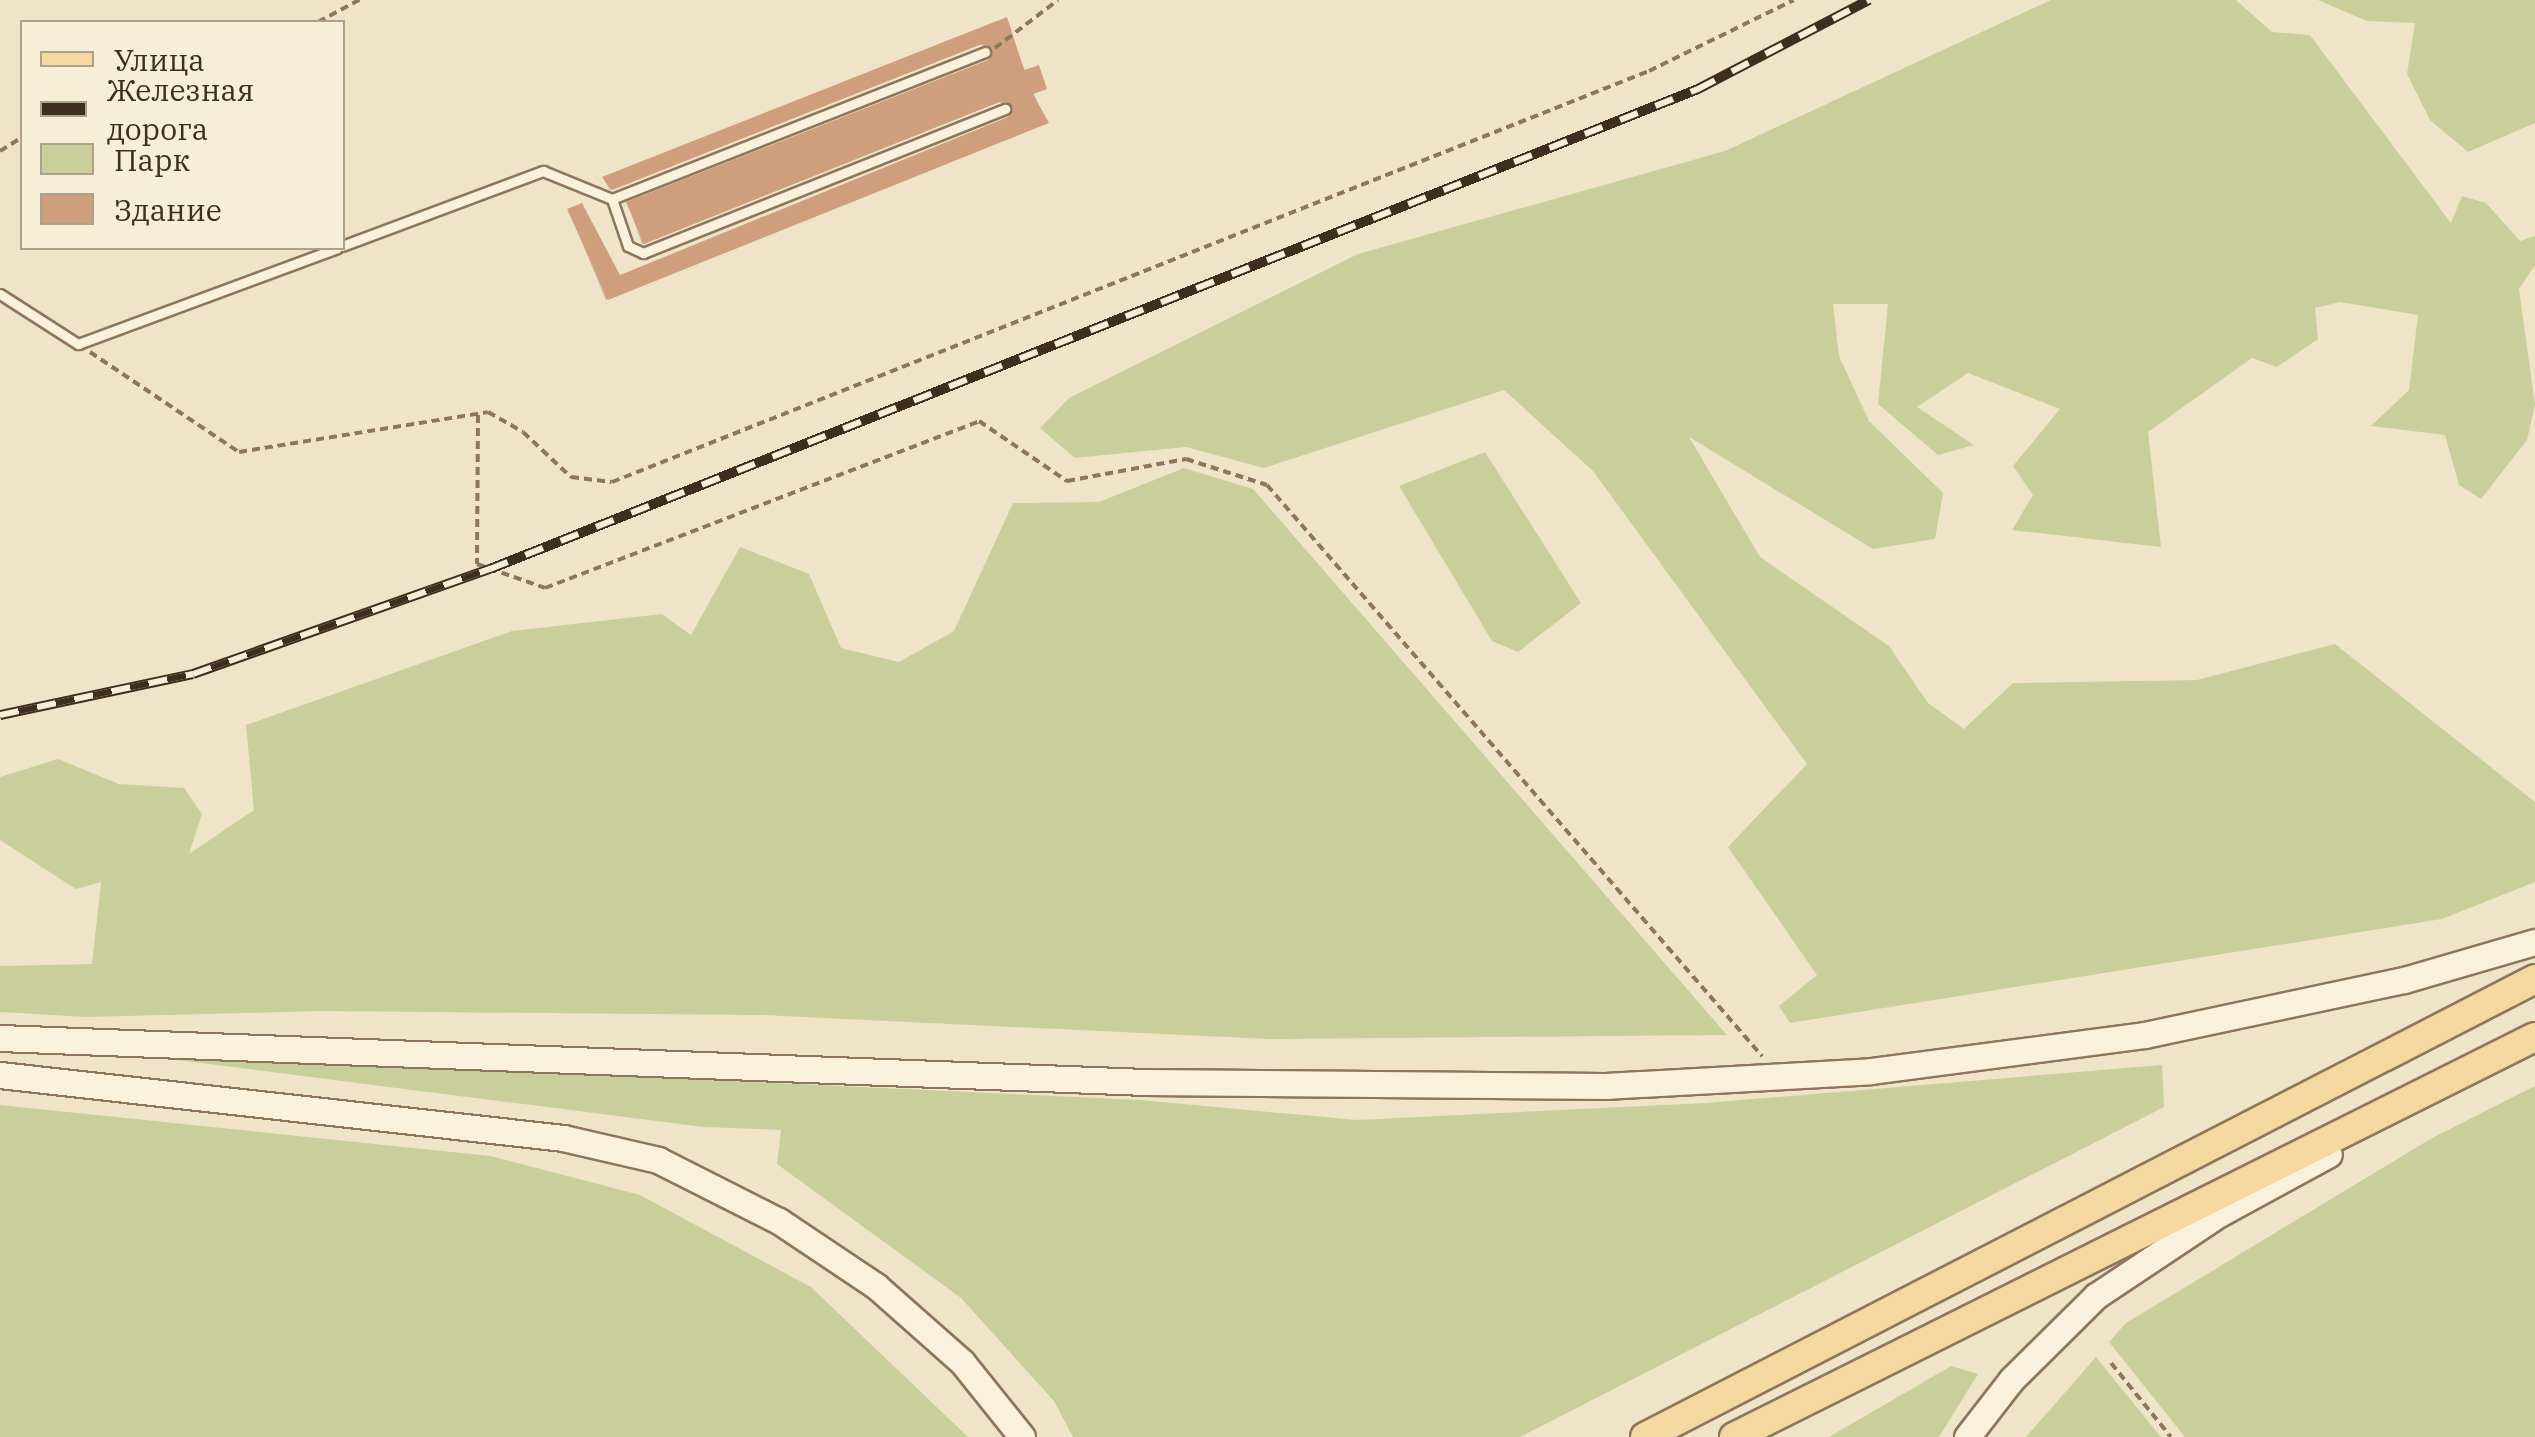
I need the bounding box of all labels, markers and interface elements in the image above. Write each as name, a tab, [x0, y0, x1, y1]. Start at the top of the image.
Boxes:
legend	[20, 20, 345, 250]
text: Улица	[114, 40, 205, 79]
text: Железная дорога	[107, 70, 254, 148]
text: Парк	[114, 140, 190, 179]
text: Здание	[114, 190, 222, 229]

